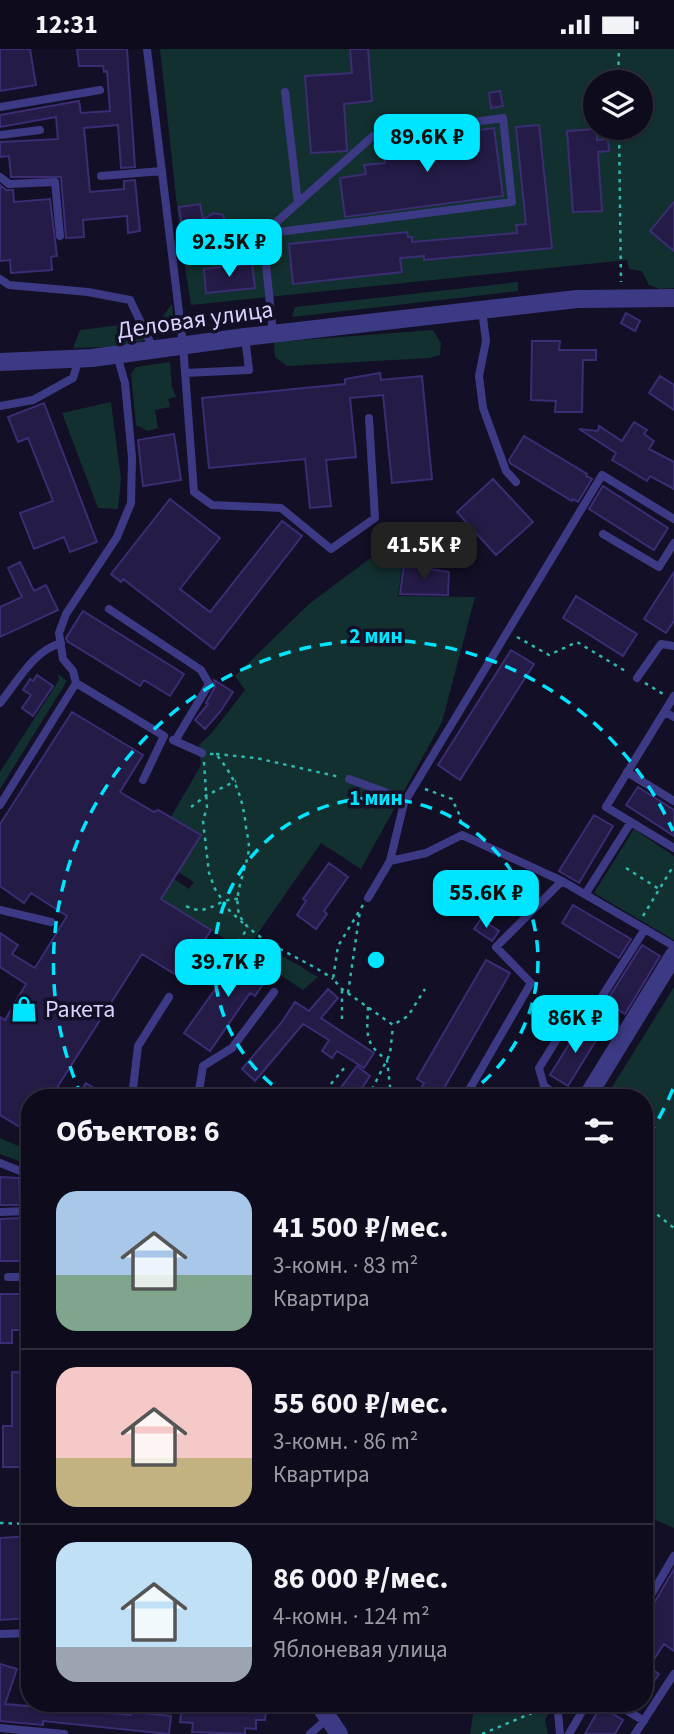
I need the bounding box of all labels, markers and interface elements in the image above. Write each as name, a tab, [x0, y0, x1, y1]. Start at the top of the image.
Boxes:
text: 12:31	[35, 6, 98, 43]
map controls	[583, 70, 653, 140]
button: layers	[583, 70, 653, 140]
pin: 89.6K ₽	[362, 115, 492, 174]
text: 89.6K ₽	[390, 120, 464, 153]
pin: 92.5K ₽	[164, 219, 294, 279]
text: 92.5K ₽	[192, 225, 266, 258]
street label: Деловая улица	[115, 292, 275, 348]
pin: 41.5K ₽	[359, 523, 489, 582]
text: 41.5K ₽	[387, 528, 461, 561]
text: 2 мин	[349, 621, 403, 651]
text: 1 мин	[349, 783, 403, 813]
pin: 55.6K ₽	[421, 871, 551, 930]
text: 55.6K ₽	[449, 876, 523, 909]
pin: 39.7K ₽	[163, 939, 293, 999]
text: 39.7K ₽	[191, 945, 265, 978]
centre of rings	[364, 948, 388, 972]
place label: Ракета	[45, 992, 115, 1027]
shop icon: Ракета	[9, 994, 39, 1024]
pin: 86K ₽	[526, 995, 624, 1055]
text: 86K ₽	[547, 1001, 603, 1034]
text: Объектов: 6	[56, 1110, 220, 1153]
icon: filters	[580, 1112, 618, 1150]
text: 41 500 ₽/мес.	[273, 1206, 449, 1249]
icon: home	[112, 1219, 196, 1303]
text: 3-комн. · 83 m²	[273, 1249, 418, 1282]
text: Квартира	[273, 1282, 370, 1315]
text: 55 600 ₽/мес.	[273, 1382, 449, 1425]
icon: home	[112, 1395, 196, 1479]
text: 3-комн. · 86 m²	[273, 1425, 418, 1458]
text: Квартира	[273, 1458, 370, 1491]
text: 86 000 ₽/мес.	[273, 1557, 449, 1600]
icon: home	[112, 1570, 196, 1654]
text: 4-комн. · 124 m²	[273, 1600, 430, 1633]
text: Яблоневая улица	[273, 1633, 448, 1666]

